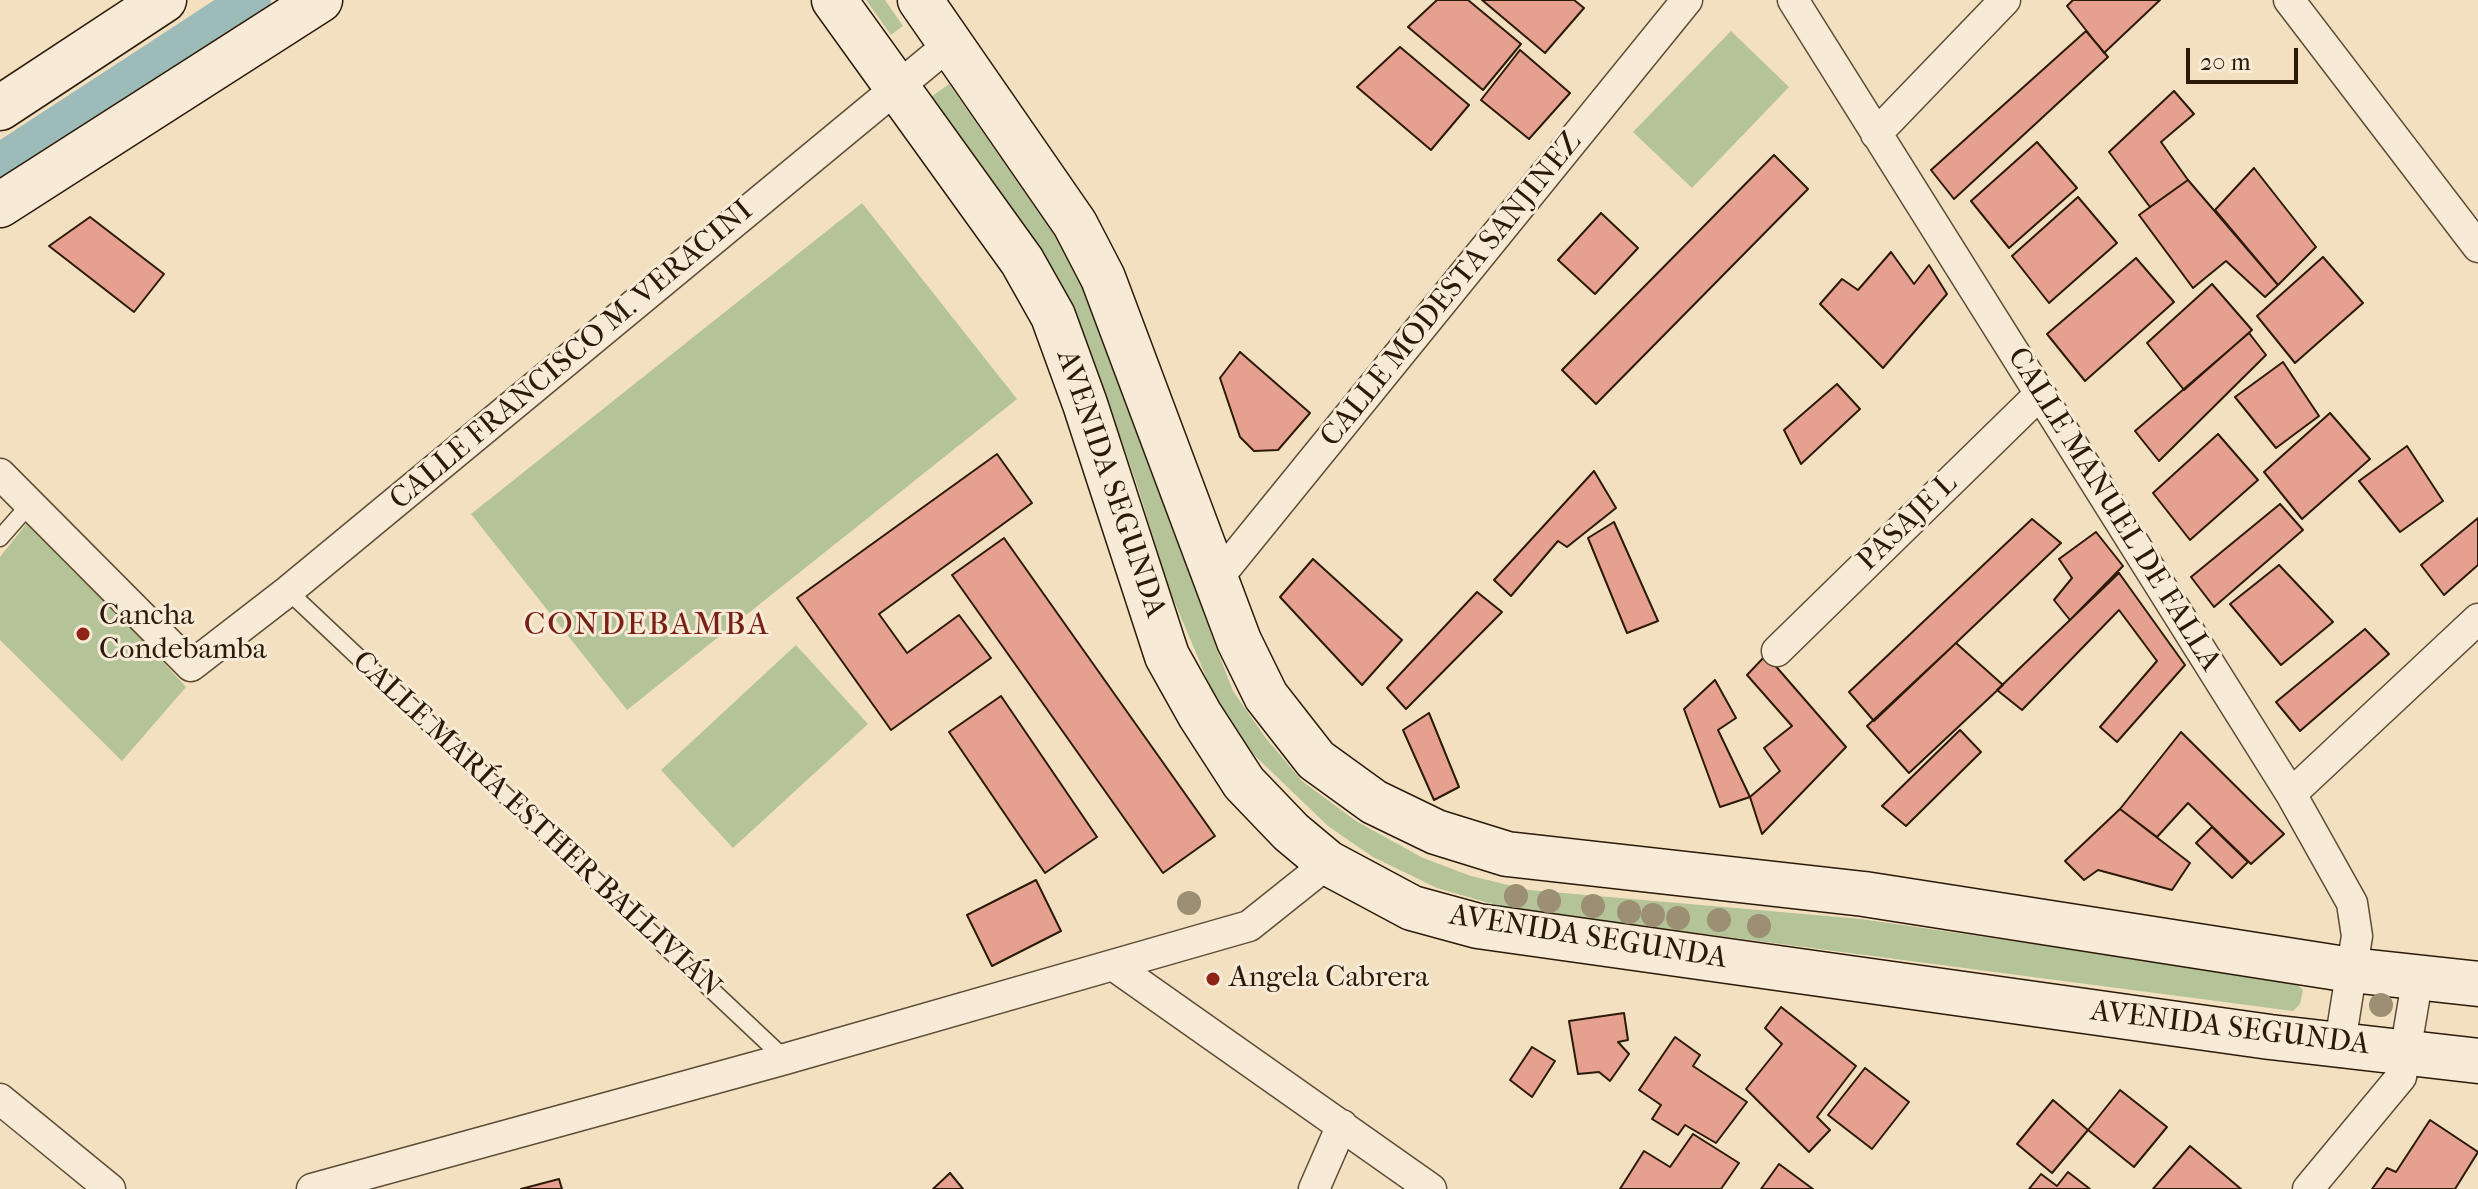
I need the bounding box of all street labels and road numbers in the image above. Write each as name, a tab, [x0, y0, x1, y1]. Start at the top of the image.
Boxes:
street label: CALLE MODESTA SANJINEZ	[1314, 125, 1590, 455]
street label: CALLE FRANCISCO M. VERACINI	[383, 194, 761, 518]
street label: CALLE MANUEL DE FALLA	[1998, 342, 2228, 678]
street label: AVENIDA SEGUNDA	[1047, 345, 1173, 623]
street label: PASAJE L	[1851, 467, 1965, 579]
street label: CALLE MARÍA ESTHER BALLIVIÁN	[344, 644, 728, 1006]
street label: AVENIDA SEGUNDA	[1447, 898, 1729, 978]
street label: AVENIDA SEGUNDA	[2088, 994, 2372, 1064]

